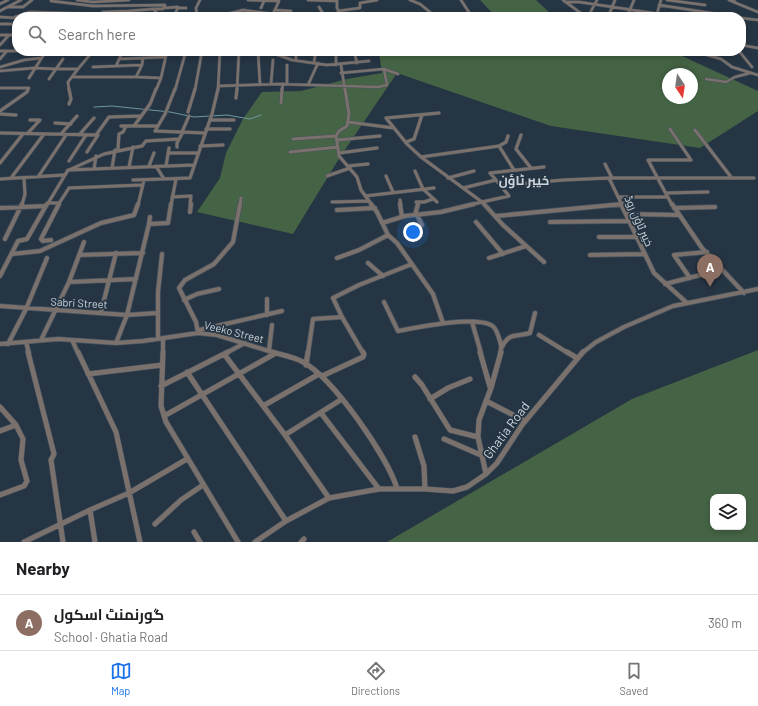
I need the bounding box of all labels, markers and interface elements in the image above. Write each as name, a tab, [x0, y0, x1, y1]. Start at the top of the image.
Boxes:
search box	[12, 12, 746, 56]
icon: search	[26, 23, 48, 45]
text: Search here	[58, 25, 136, 43]
north arrow	[662, 68, 698, 104]
district label: خیبر ٹاؤن	[499, 172, 549, 189]
street label: خیبر ٹاؤن روڈ	[622, 193, 656, 249]
your location	[403, 222, 423, 242]
pin: A	[697, 254, 723, 287]
street label: Sabri Street	[50, 295, 108, 310]
street label: Veeko Street	[203, 318, 265, 345]
street label: Ghatia Road	[479, 398, 533, 462]
map controls	[710, 494, 746, 530]
button: layers	[710, 494, 746, 530]
text: Nearby	[16, 558, 70, 578]
text: گورنمنٹ اسکول	[54, 605, 164, 623]
text: A	[25, 615, 33, 631]
text: 360 m	[708, 615, 742, 631]
text: School · Ghatia Road	[54, 629, 168, 645]
tab: Map	[110, 660, 132, 697]
tab: Directions	[351, 660, 400, 697]
tab: Saved	[619, 660, 648, 697]

